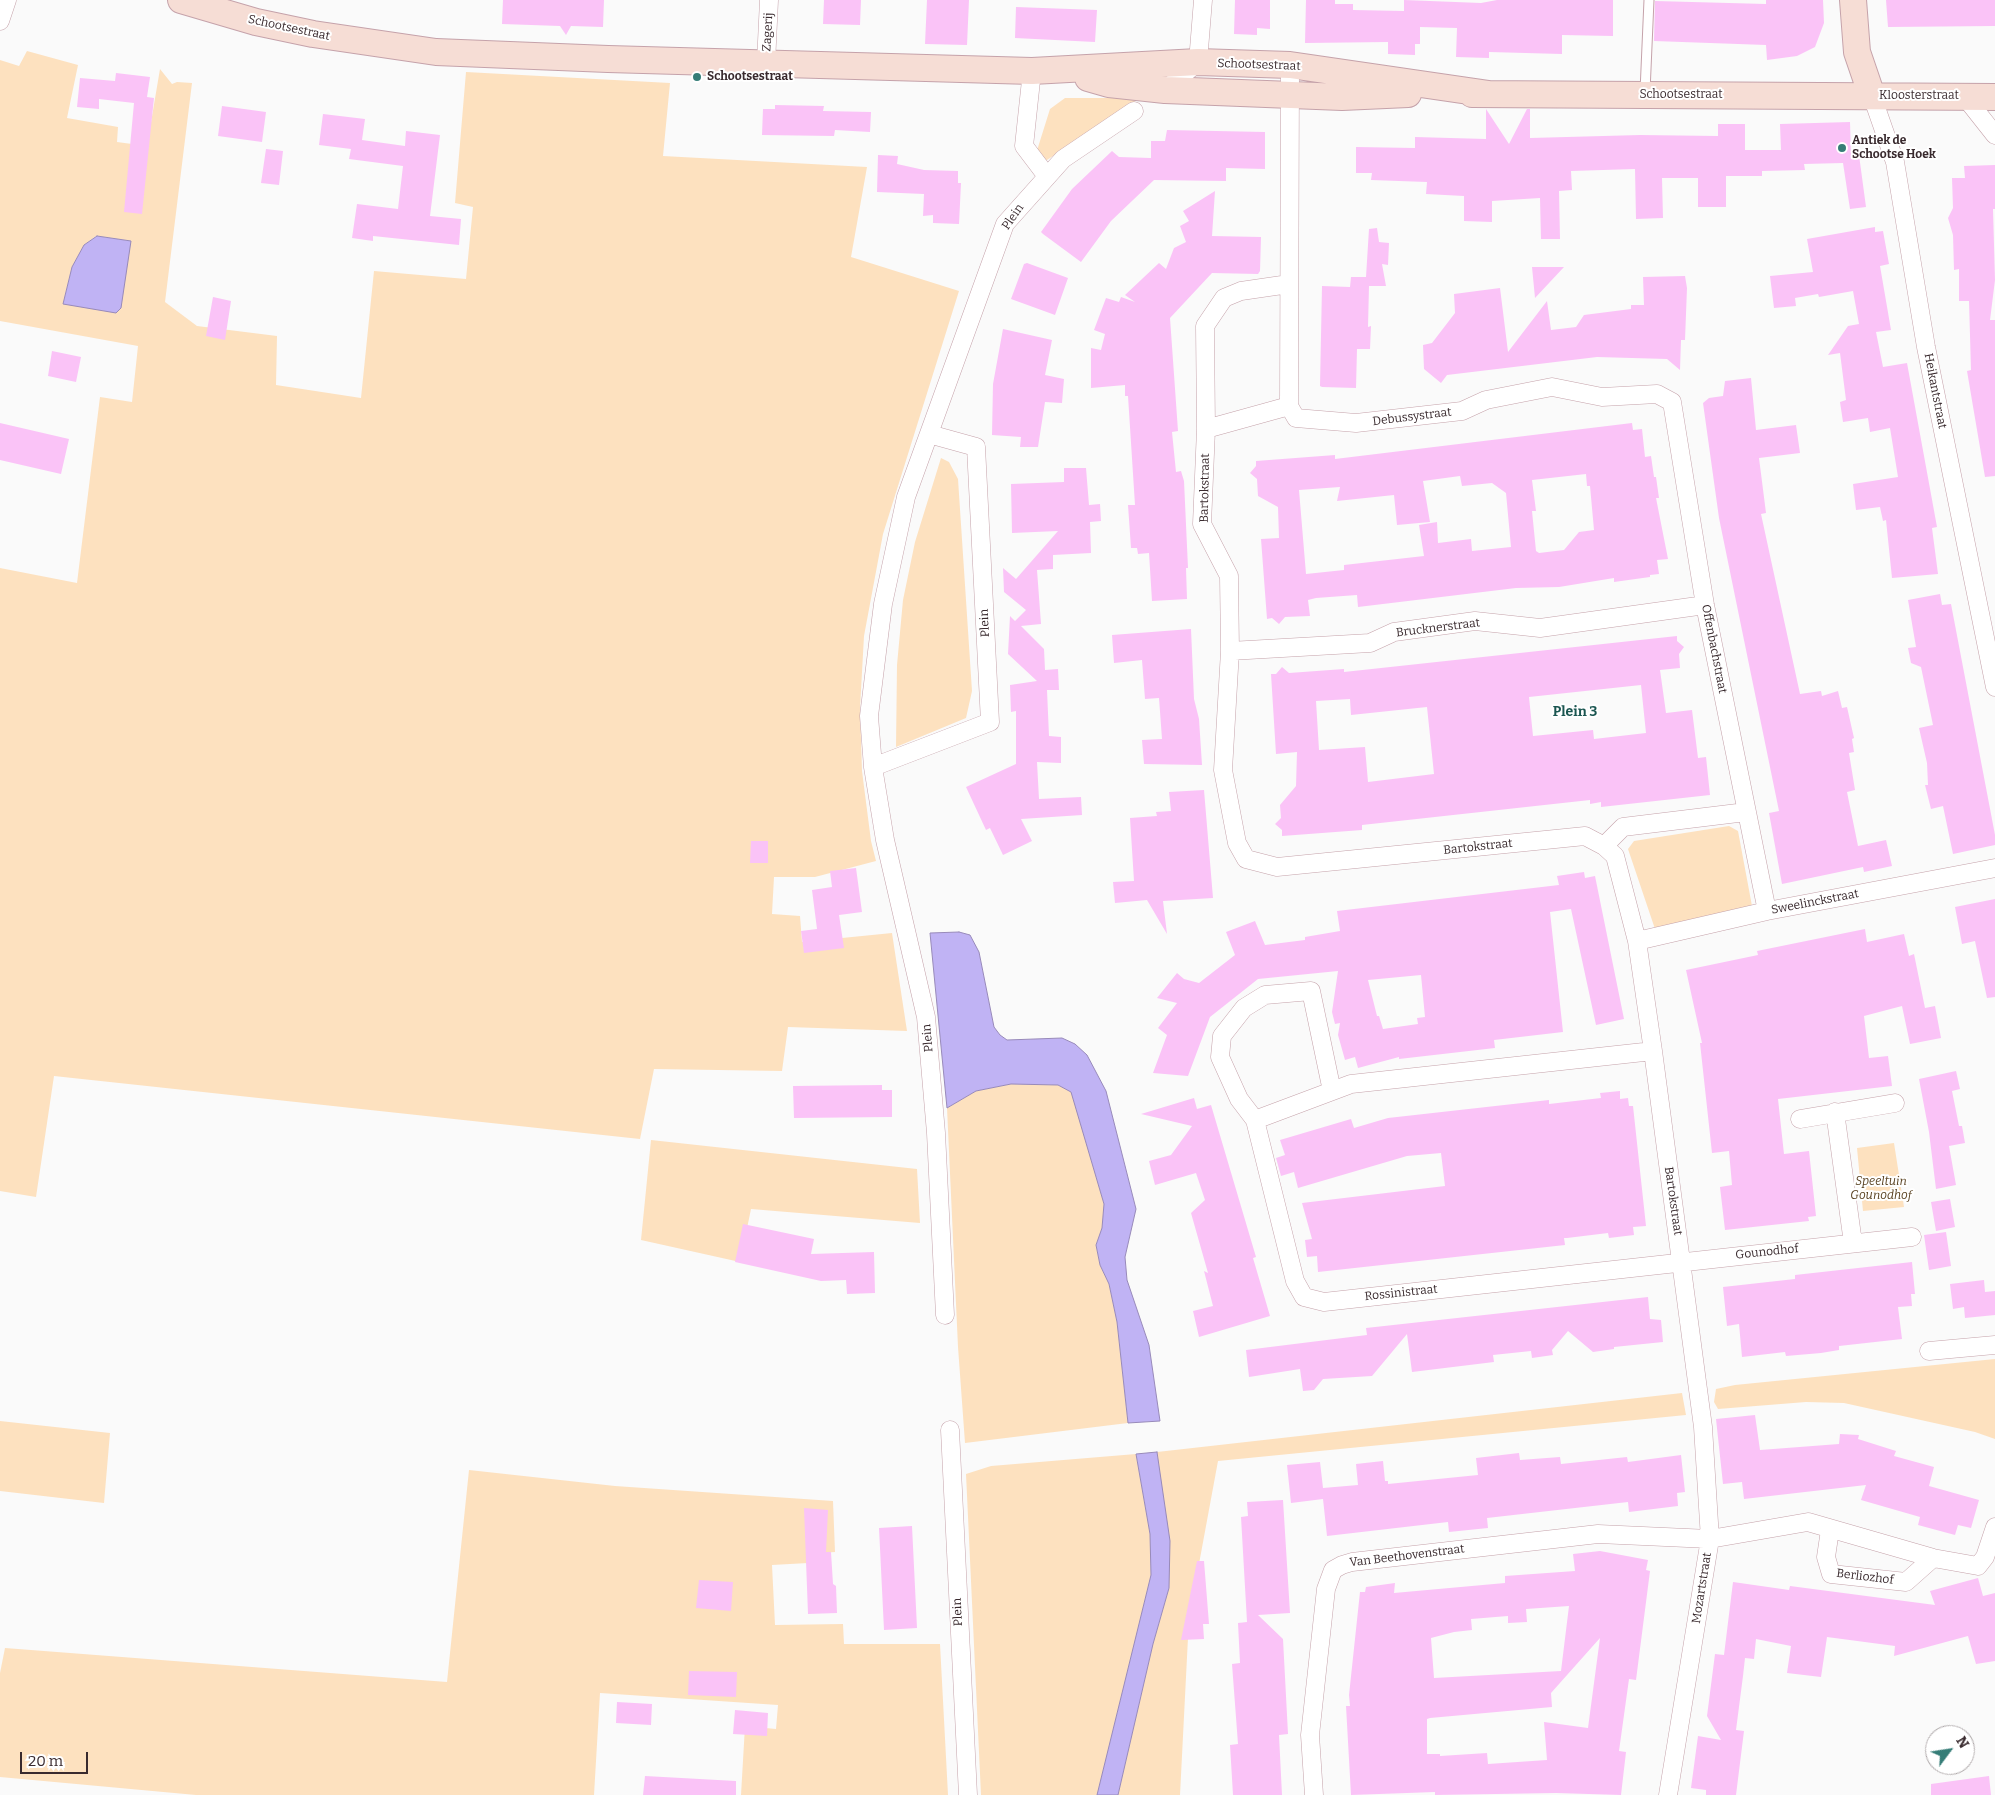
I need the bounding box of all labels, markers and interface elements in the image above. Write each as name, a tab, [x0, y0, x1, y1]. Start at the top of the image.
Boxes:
street label: Schootsestraat	[247, 12, 331, 44]
street label: Zagerij	[760, 12, 776, 52]
street label: Schootsestraat	[1217, 56, 1301, 74]
place label: Schootsestraat	[707, 70, 793, 84]
marker: Schootsestraat	[691, 71, 703, 83]
street label: Schootsestraat	[1639, 88, 1723, 102]
street label: Kloosterstraat	[1879, 89, 1959, 103]
place label: Antiek de Schootse Hoek	[1852, 134, 1936, 162]
marker: Antiek de Schootse Hoek	[1836, 142, 1848, 154]
street label: Plein	[999, 201, 1027, 233]
street label: Heikantstraat	[1921, 352, 1949, 430]
street label: Debussystraat	[1372, 405, 1452, 429]
street label: Bartokstraat	[1197, 453, 1213, 523]
street label: Offenbachstraat	[1698, 603, 1730, 695]
street label: Plein	[977, 609, 993, 637]
street label: Brucknerstraat	[1395, 616, 1481, 640]
district label: Plein 3	[1553, 704, 1597, 720]
street label: Bartokstraat	[1443, 836, 1513, 858]
street label: Sweelinckstraat	[1770, 886, 1860, 918]
street label: Plein	[920, 1023, 936, 1053]
street label: Bartokstraat	[1661, 1166, 1685, 1236]
park label: Speeltuin Gounodhof	[1850, 1175, 1912, 1203]
street label: Gounodhof	[1735, 1242, 1799, 1262]
street label: Rossinistraat	[1364, 1282, 1438, 1304]
street label: Van Beethovenstraat	[1349, 1542, 1465, 1570]
street label: Mozartstraat	[1689, 1551, 1715, 1625]
street label: Berliozhof	[1836, 1566, 1894, 1588]
street label: Plein	[950, 1598, 966, 1626]
north arrow	[1925, 1725, 1975, 1775]
text: N	[1952, 1734, 1972, 1752]
scale bar	[22, 1742, 90, 1774]
text: 20 m	[28, 1752, 63, 1770]

